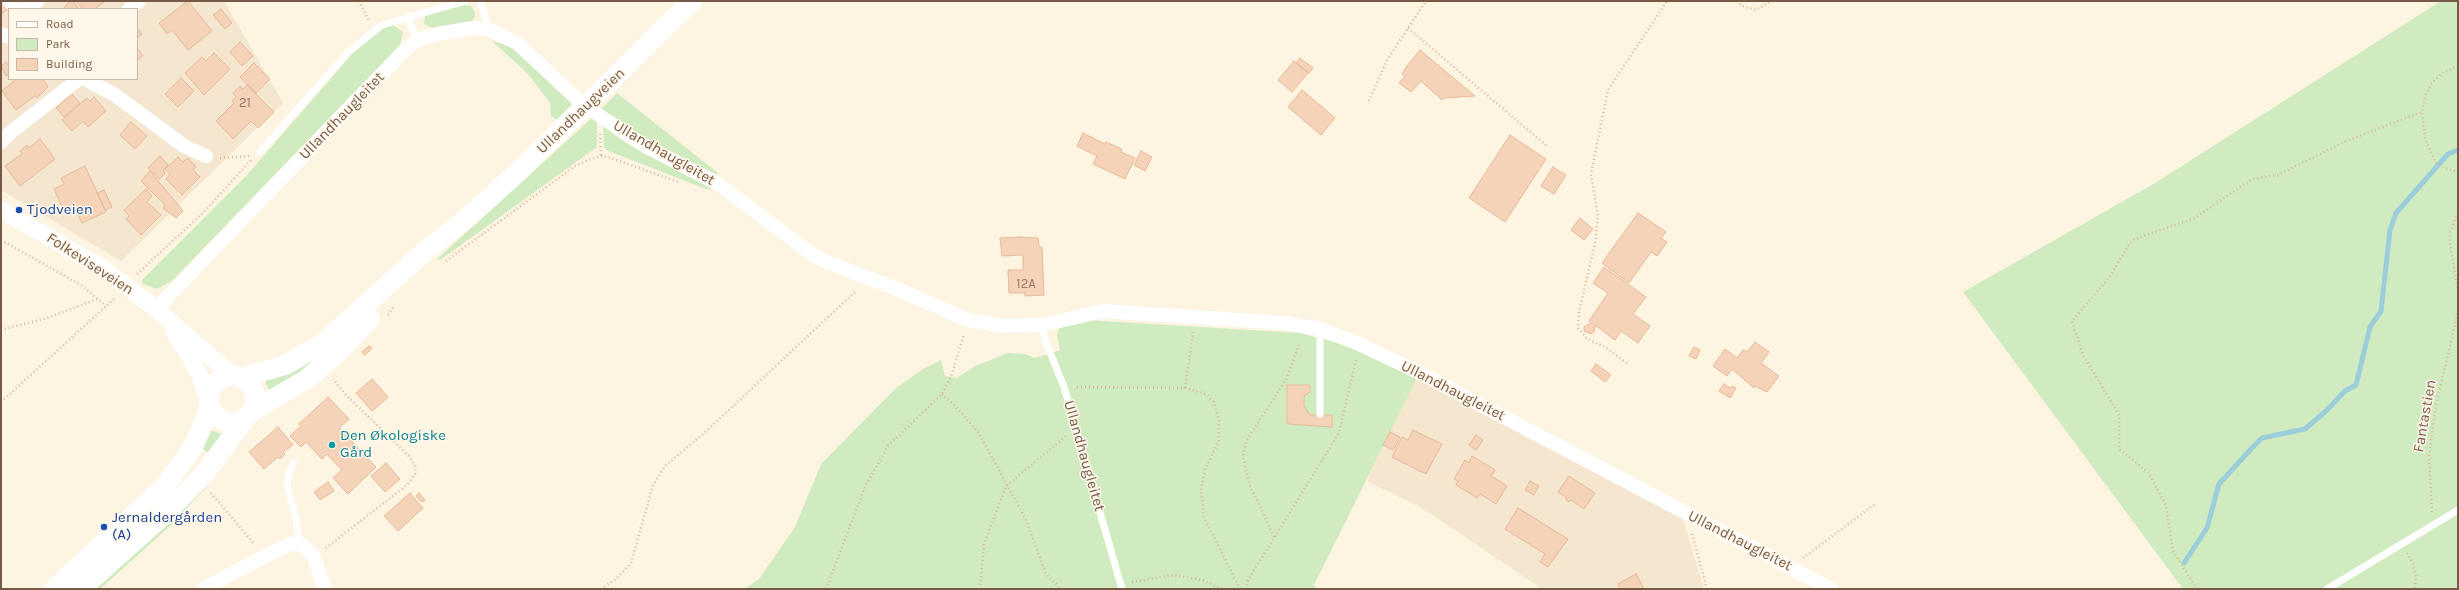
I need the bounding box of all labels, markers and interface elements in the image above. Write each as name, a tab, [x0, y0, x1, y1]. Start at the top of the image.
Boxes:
legend	[8, 8, 138, 80]
text: Road	[46, 17, 74, 31]
text: Park	[46, 37, 70, 51]
text: Building	[46, 57, 92, 71]
street label: Ullandhaugveien	[533, 64, 629, 158]
street label: Ullandhaugleitet	[296, 69, 388, 163]
house number: 21	[239, 95, 251, 111]
street label: Ullandhaugleitet	[610, 117, 718, 189]
place label: Tjodveien	[27, 201, 93, 219]
marker: Tjodveien	[14, 205, 24, 215]
street label: Folkeviseveien	[43, 229, 137, 299]
house number: 12A	[1016, 276, 1036, 292]
street label: Ullandhaugleitet	[1398, 357, 1508, 425]
street label: Fantastien	[2410, 378, 2440, 454]
street label: Ullandhaugleitet	[1060, 398, 1108, 514]
place label: Den Økologiske Gård	[340, 427, 446, 462]
marker: Den Økologiske Gård	[327, 440, 337, 450]
street label: Ullandhaugleitet	[1685, 507, 1795, 575]
place label: Jernaldergården (A)	[112, 509, 222, 544]
marker: Jernaldergården (A)	[99, 522, 109, 532]

